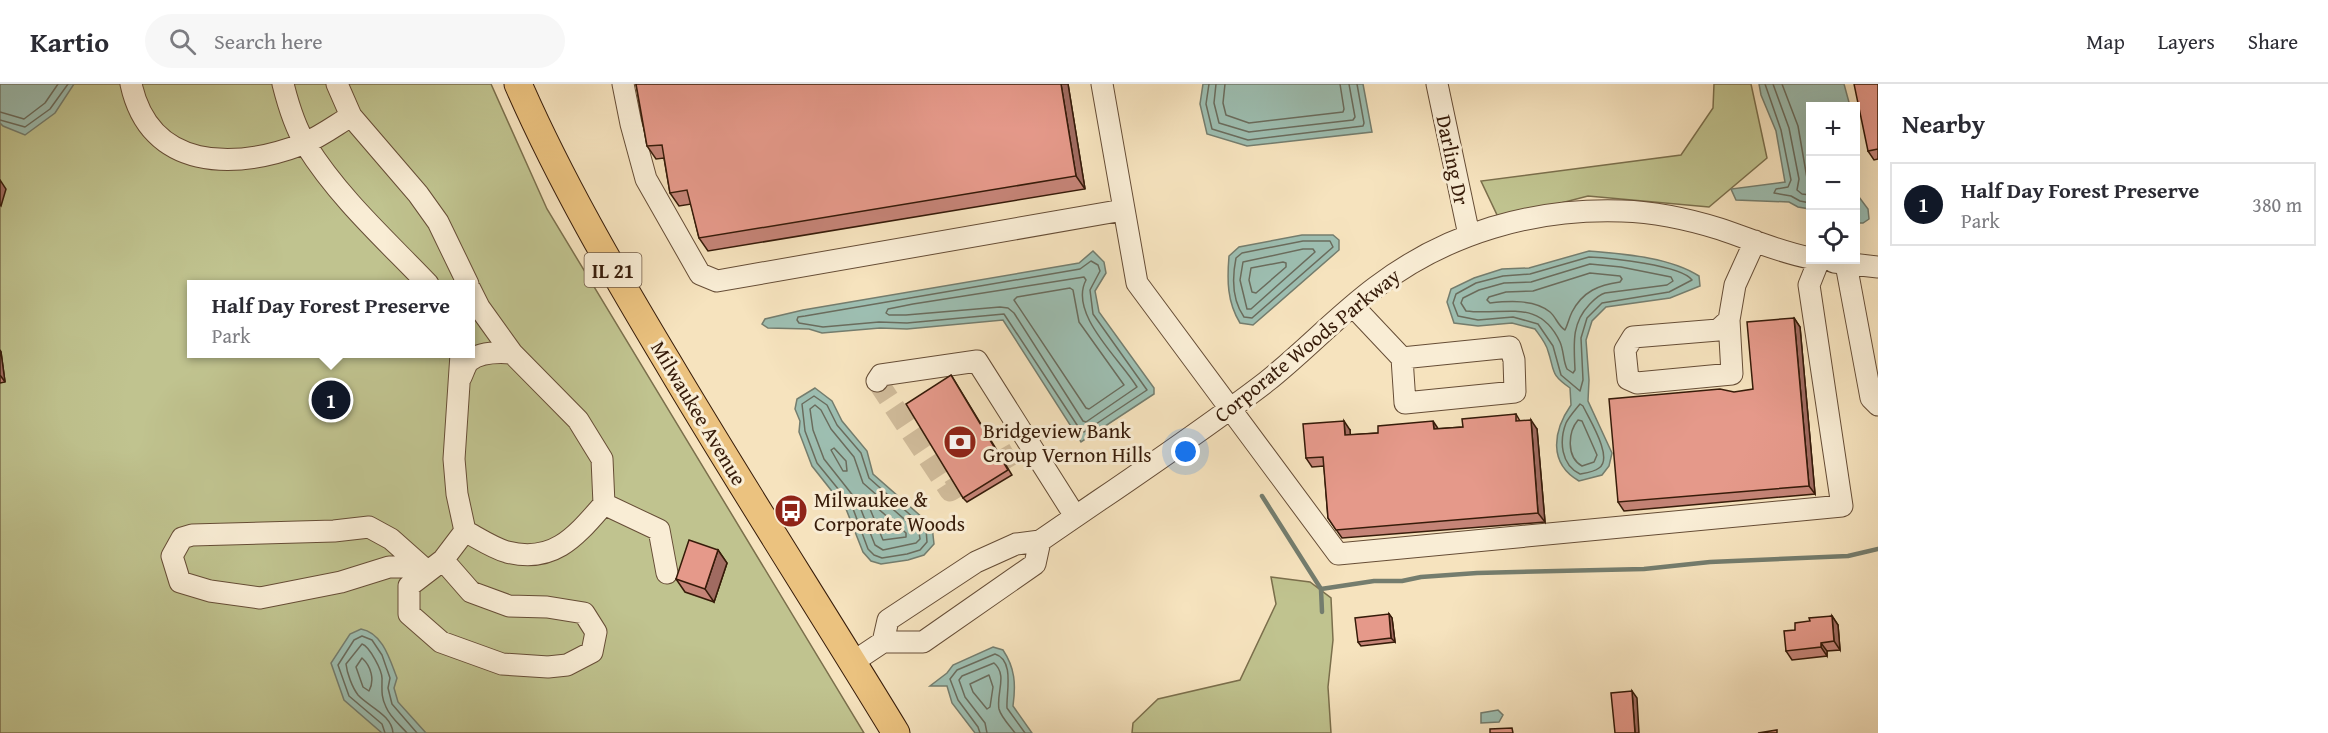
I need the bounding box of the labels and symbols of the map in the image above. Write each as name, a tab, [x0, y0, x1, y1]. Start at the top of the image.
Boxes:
street label: Darling Dr	[1428, 112, 1478, 208]
road number: IL 21	[584, 253, 642, 287]
street label: Corporate Woods Parkway	[1207, 260, 1407, 430]
street label: Milwaukee Avenue	[643, 335, 755, 491]
pin: 1	[312, 378, 350, 422]
place label: Bridgeview Bank Group Vernon Hills	[983, 415, 1152, 470]
bank icon: Bridgeview Bank Group Vernon Hills	[942, 424, 978, 460]
your location	[1171, 437, 1200, 466]
place label: Milwaukee & Corporate Woods	[814, 484, 965, 539]
bus stop icon: Milwaukee & Corporate Woods	[773, 493, 809, 529]

